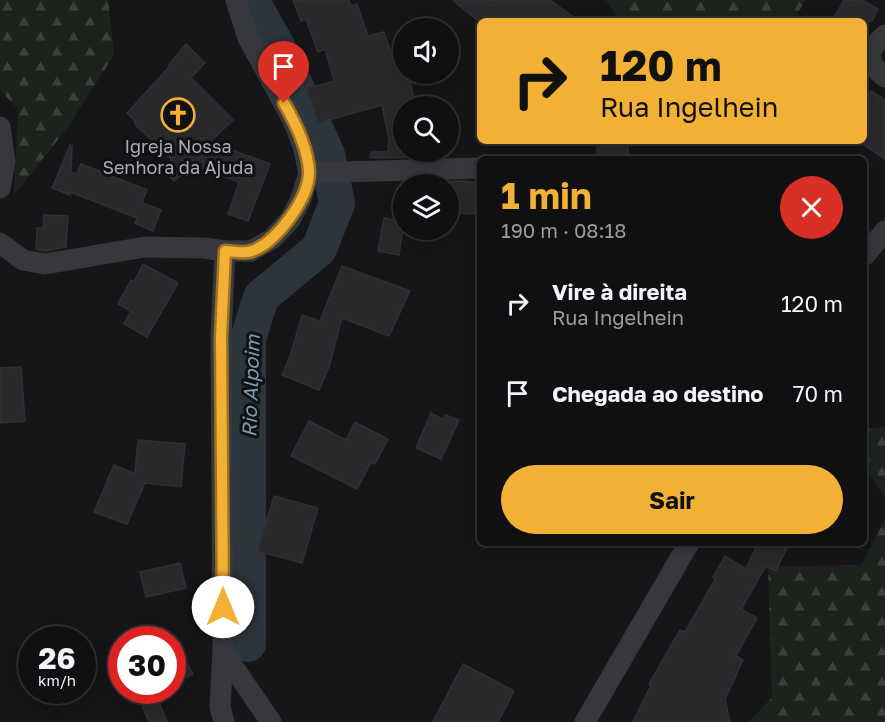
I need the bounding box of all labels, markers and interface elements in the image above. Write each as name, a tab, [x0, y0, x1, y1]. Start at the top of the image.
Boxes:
map controls	[393, 18, 459, 240]
button: sound	[393, 18, 459, 84]
text: 120 m	[600, 40, 722, 90]
pin	[258, 41, 309, 103]
icon: right	[501, 42, 579, 120]
icon: arrive	[267, 50, 300, 83]
text: Rua Ingelhein	[600, 91, 778, 123]
button: search	[393, 96, 459, 162]
church icon: Igreja Nossa Senhora da Ajuda	[160, 97, 196, 133]
place label: Igreja Nossa Senhora da Ajuda	[102, 135, 254, 178]
button: layers	[393, 174, 459, 240]
text: 1 min	[501, 174, 592, 217]
button: close	[780, 176, 843, 239]
text: 190 m · 08:18	[501, 218, 626, 242]
text: Vire à direita	[552, 278, 687, 305]
icon: right	[501, 287, 534, 320]
text: 120 m	[781, 290, 843, 317]
text: Rua Ingelhein	[552, 305, 684, 329]
water label: Rio Alpoim	[236, 333, 264, 438]
icon: arrive	[501, 377, 534, 410]
text: Chegada ao destino	[552, 380, 764, 407]
text: 70 m	[793, 380, 843, 407]
button: Sair	[501, 465, 843, 534]
position arrow	[191, 575, 255, 639]
speed limit sign: 30	[108, 626, 186, 704]
text: 26	[38, 640, 76, 676]
text: km/h	[38, 671, 76, 689]

